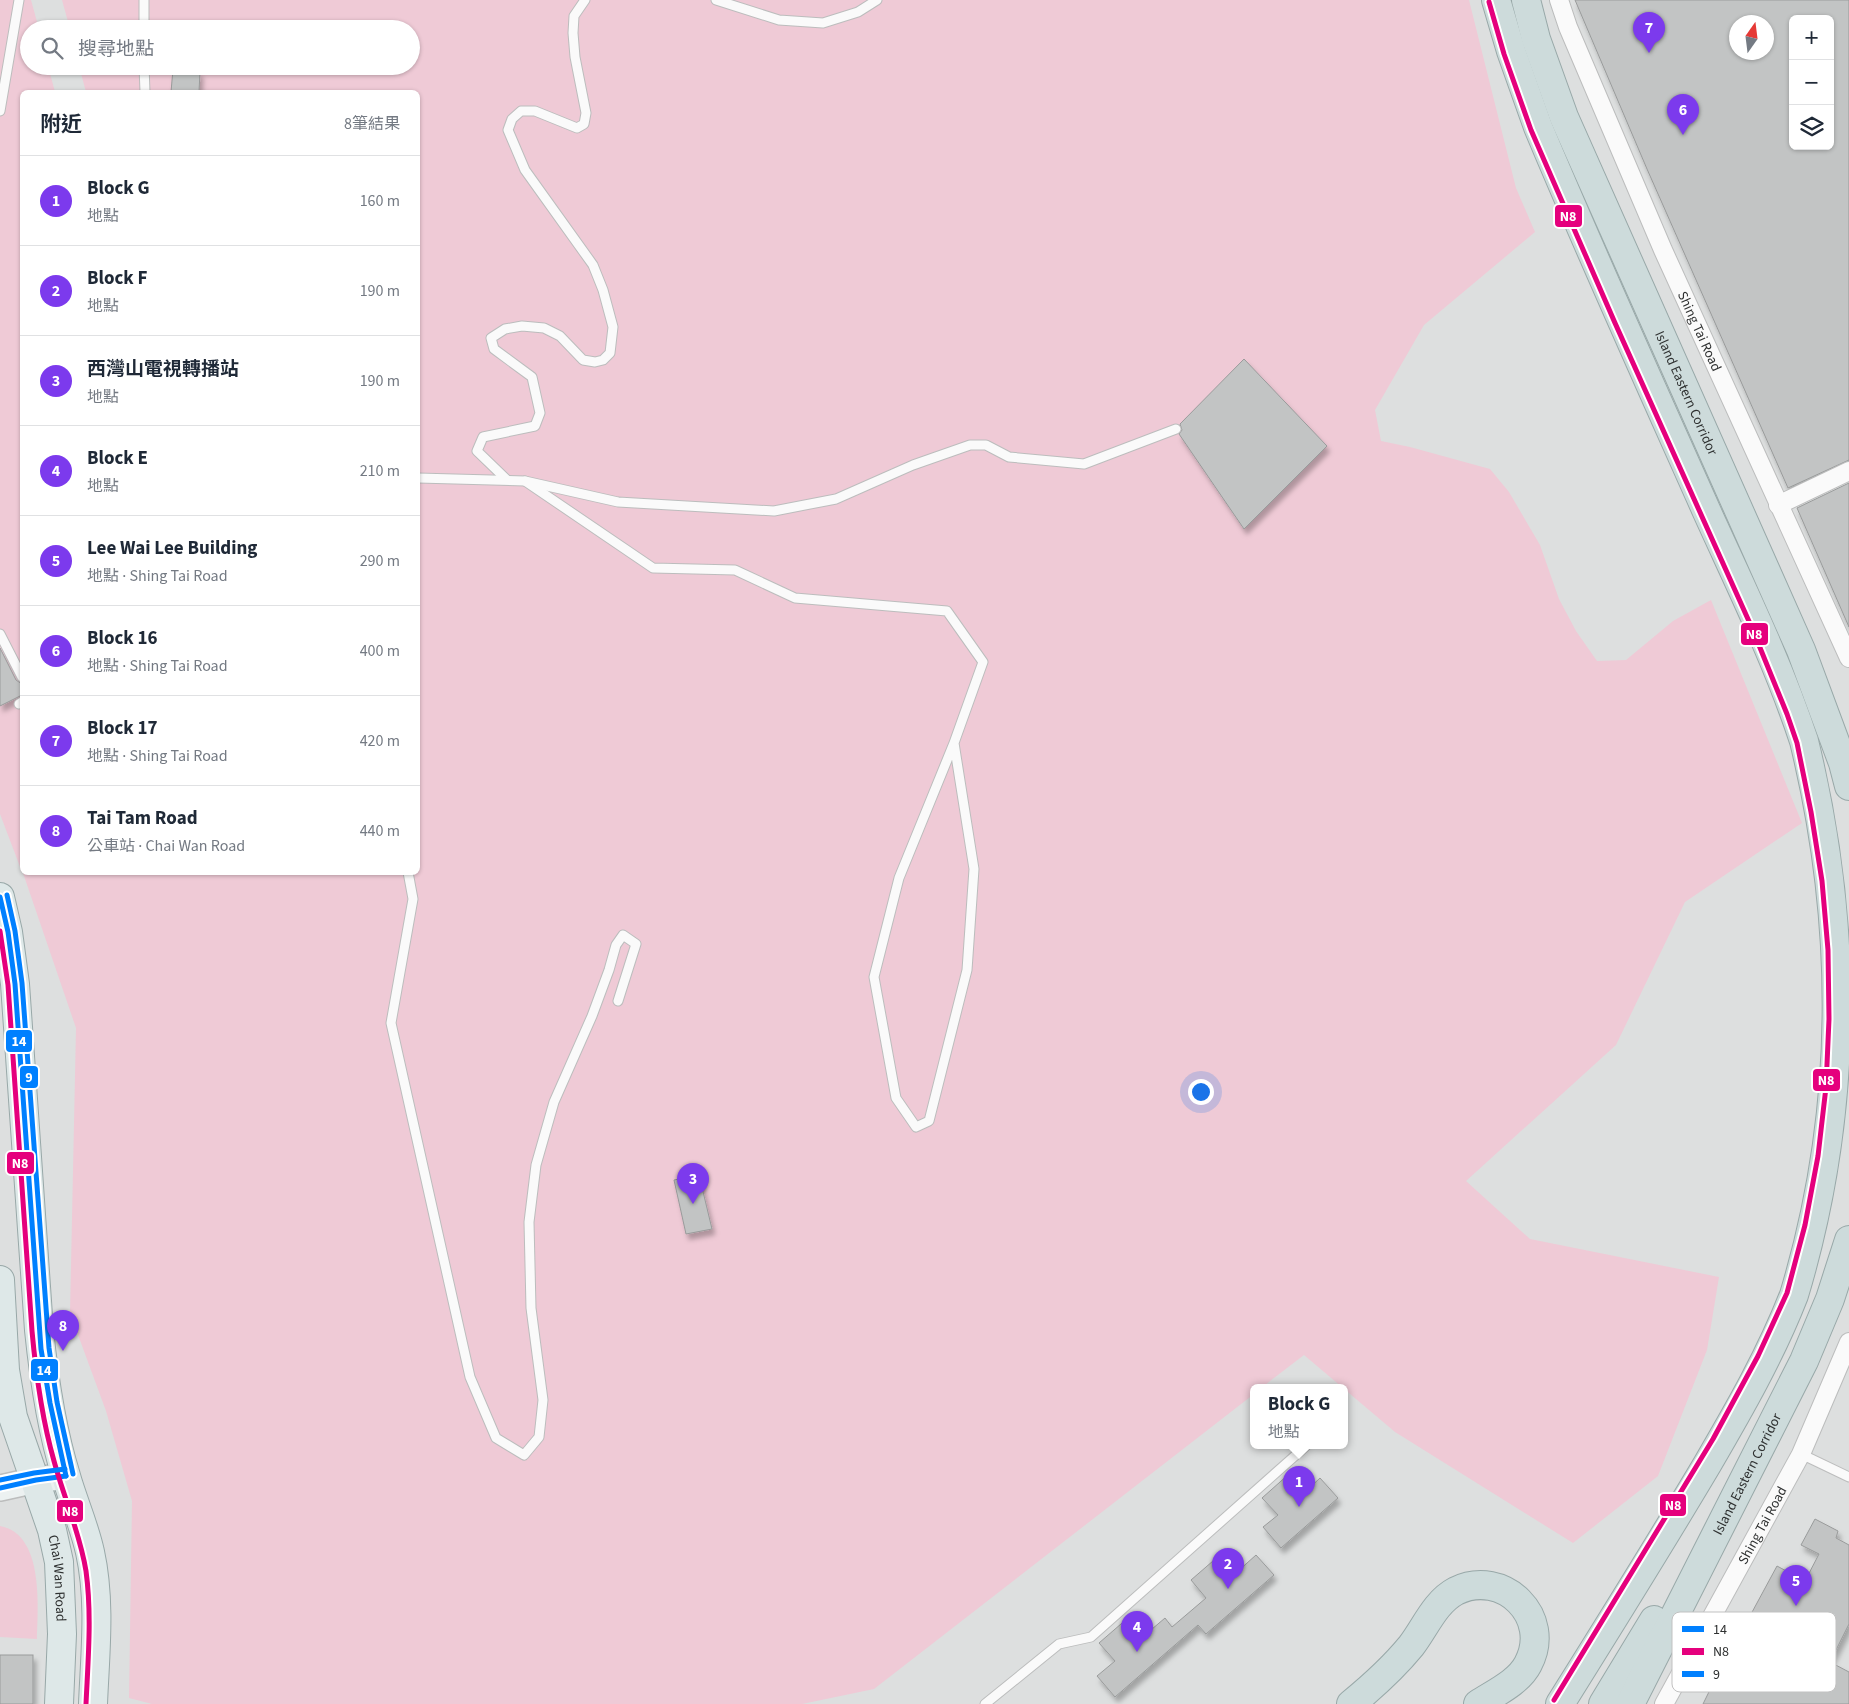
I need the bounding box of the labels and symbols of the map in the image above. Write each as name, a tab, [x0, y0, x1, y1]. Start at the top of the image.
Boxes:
pin: 7	[1633, 12, 1665, 53]
north arrow	[1729, 15, 1774, 60]
pin: 6	[1667, 94, 1699, 135]
line badge: N8	[1554, 204, 1583, 228]
text: N8	[1560, 207, 1576, 227]
street label: Shing Tai Road	[1672, 288, 1726, 375]
street label: Island Eastern Corridor	[1649, 328, 1722, 459]
line badge: N8	[1740, 622, 1769, 646]
text: N8	[1746, 625, 1762, 645]
line badge: 14	[5, 1029, 33, 1053]
text: 14	[12, 1032, 27, 1052]
line badge: 9	[19, 1065, 39, 1089]
text: 9	[25, 1068, 33, 1088]
line badge: N8	[1812, 1068, 1841, 1092]
text: N8	[1818, 1071, 1834, 1091]
your location	[1188, 1079, 1214, 1105]
line badge: N8	[6, 1151, 35, 1175]
text: N8	[12, 1154, 28, 1174]
pin: 3	[677, 1163, 709, 1204]
pin: 8	[47, 1310, 79, 1351]
line badge: 14	[30, 1358, 59, 1382]
text: 14	[37, 1361, 52, 1381]
street label: Island Eastern Corridor	[1708, 1410, 1787, 1539]
pin: 1	[1283, 1466, 1315, 1507]
street label: Shing Tai Road	[1733, 1483, 1792, 1568]
line badge: N8	[1659, 1493, 1687, 1517]
text: N8	[1665, 1496, 1681, 1516]
line badge: N8	[56, 1499, 84, 1523]
text: N8	[62, 1502, 78, 1522]
street label: Chai Wan Road	[42, 1533, 70, 1622]
pin: 2	[1212, 1548, 1244, 1589]
pin: 5	[1780, 1565, 1812, 1606]
pin: 4	[1121, 1611, 1153, 1652]
legend	[1672, 1612, 1836, 1692]
text: 14	[1713, 1620, 1727, 1640]
text: N8	[1713, 1642, 1729, 1662]
text: 9	[1713, 1665, 1720, 1685]

